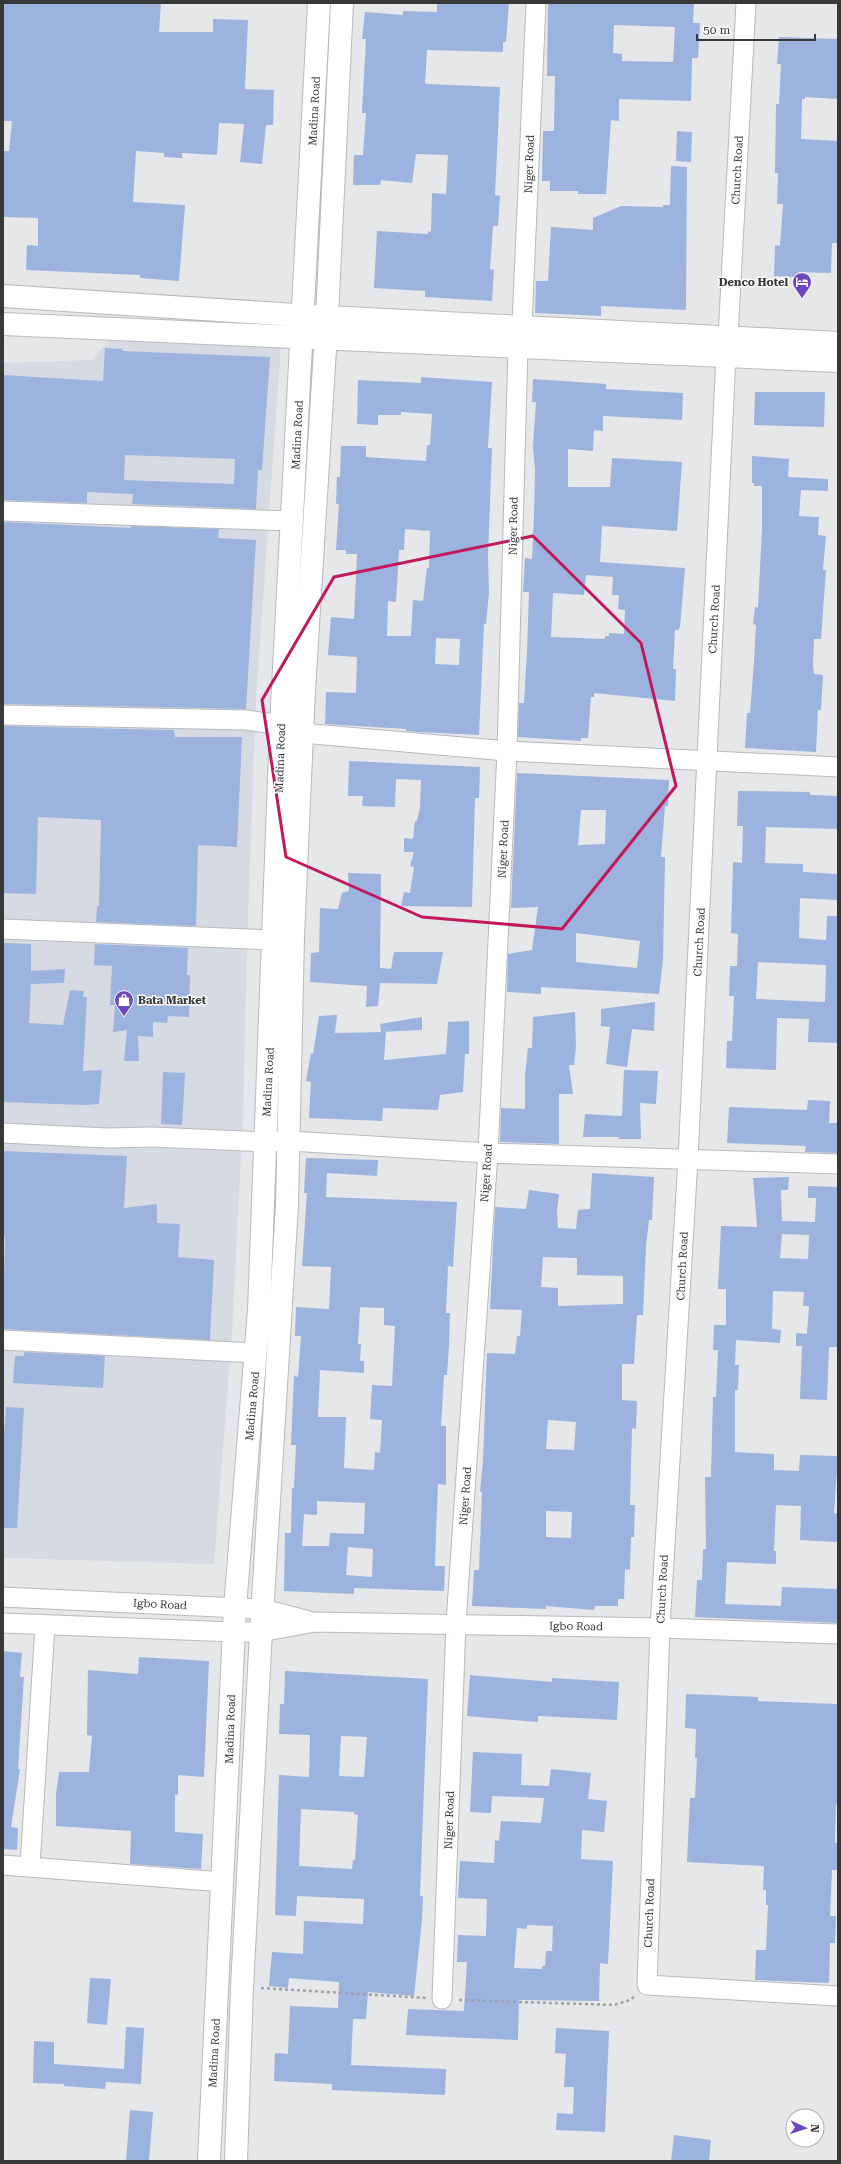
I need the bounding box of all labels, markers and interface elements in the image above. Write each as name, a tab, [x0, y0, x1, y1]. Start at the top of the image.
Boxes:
scale bar	[697, 16, 815, 42]
text: 50 m	[703, 23, 730, 37]
street label: Madina Road	[306, 76, 323, 146]
street label: Niger Road	[522, 134, 537, 194]
street label: Church Road	[729, 135, 746, 205]
hotel icon: Denco Hotel	[791, 271, 813, 299]
place label: Denco Hotel	[719, 276, 788, 289]
street label: Madina Road	[289, 400, 306, 470]
street label: Niger Road	[506, 497, 521, 555]
street label: Church Road	[706, 584, 723, 654]
street label: Madina Road	[273, 723, 288, 793]
street label: Niger Road	[495, 819, 512, 879]
street label: Church Road	[691, 907, 708, 977]
shop icon: Bata Market	[113, 989, 135, 1017]
place label: Bata Market	[138, 994, 207, 1007]
street label: Madina Road	[260, 1047, 277, 1117]
street label: Niger Road	[478, 1143, 495, 1203]
street label: Church Road	[674, 1231, 691, 1301]
street label: Madina Road	[243, 1371, 262, 1441]
street label: Niger Road	[457, 1466, 474, 1526]
street label: Church Road	[654, 1554, 671, 1624]
street label: Igbo Road	[133, 1597, 187, 1612]
street label: Igbo Road	[549, 1620, 603, 1633]
street label: Madina Road	[223, 1694, 238, 1764]
street label: Niger Road	[442, 1790, 457, 1850]
street label: Church Road	[642, 1878, 657, 1948]
street label: Madina Road	[206, 2018, 223, 2088]
north arrow	[785, 2108, 825, 2148]
text: N	[808, 2124, 821, 2134]

